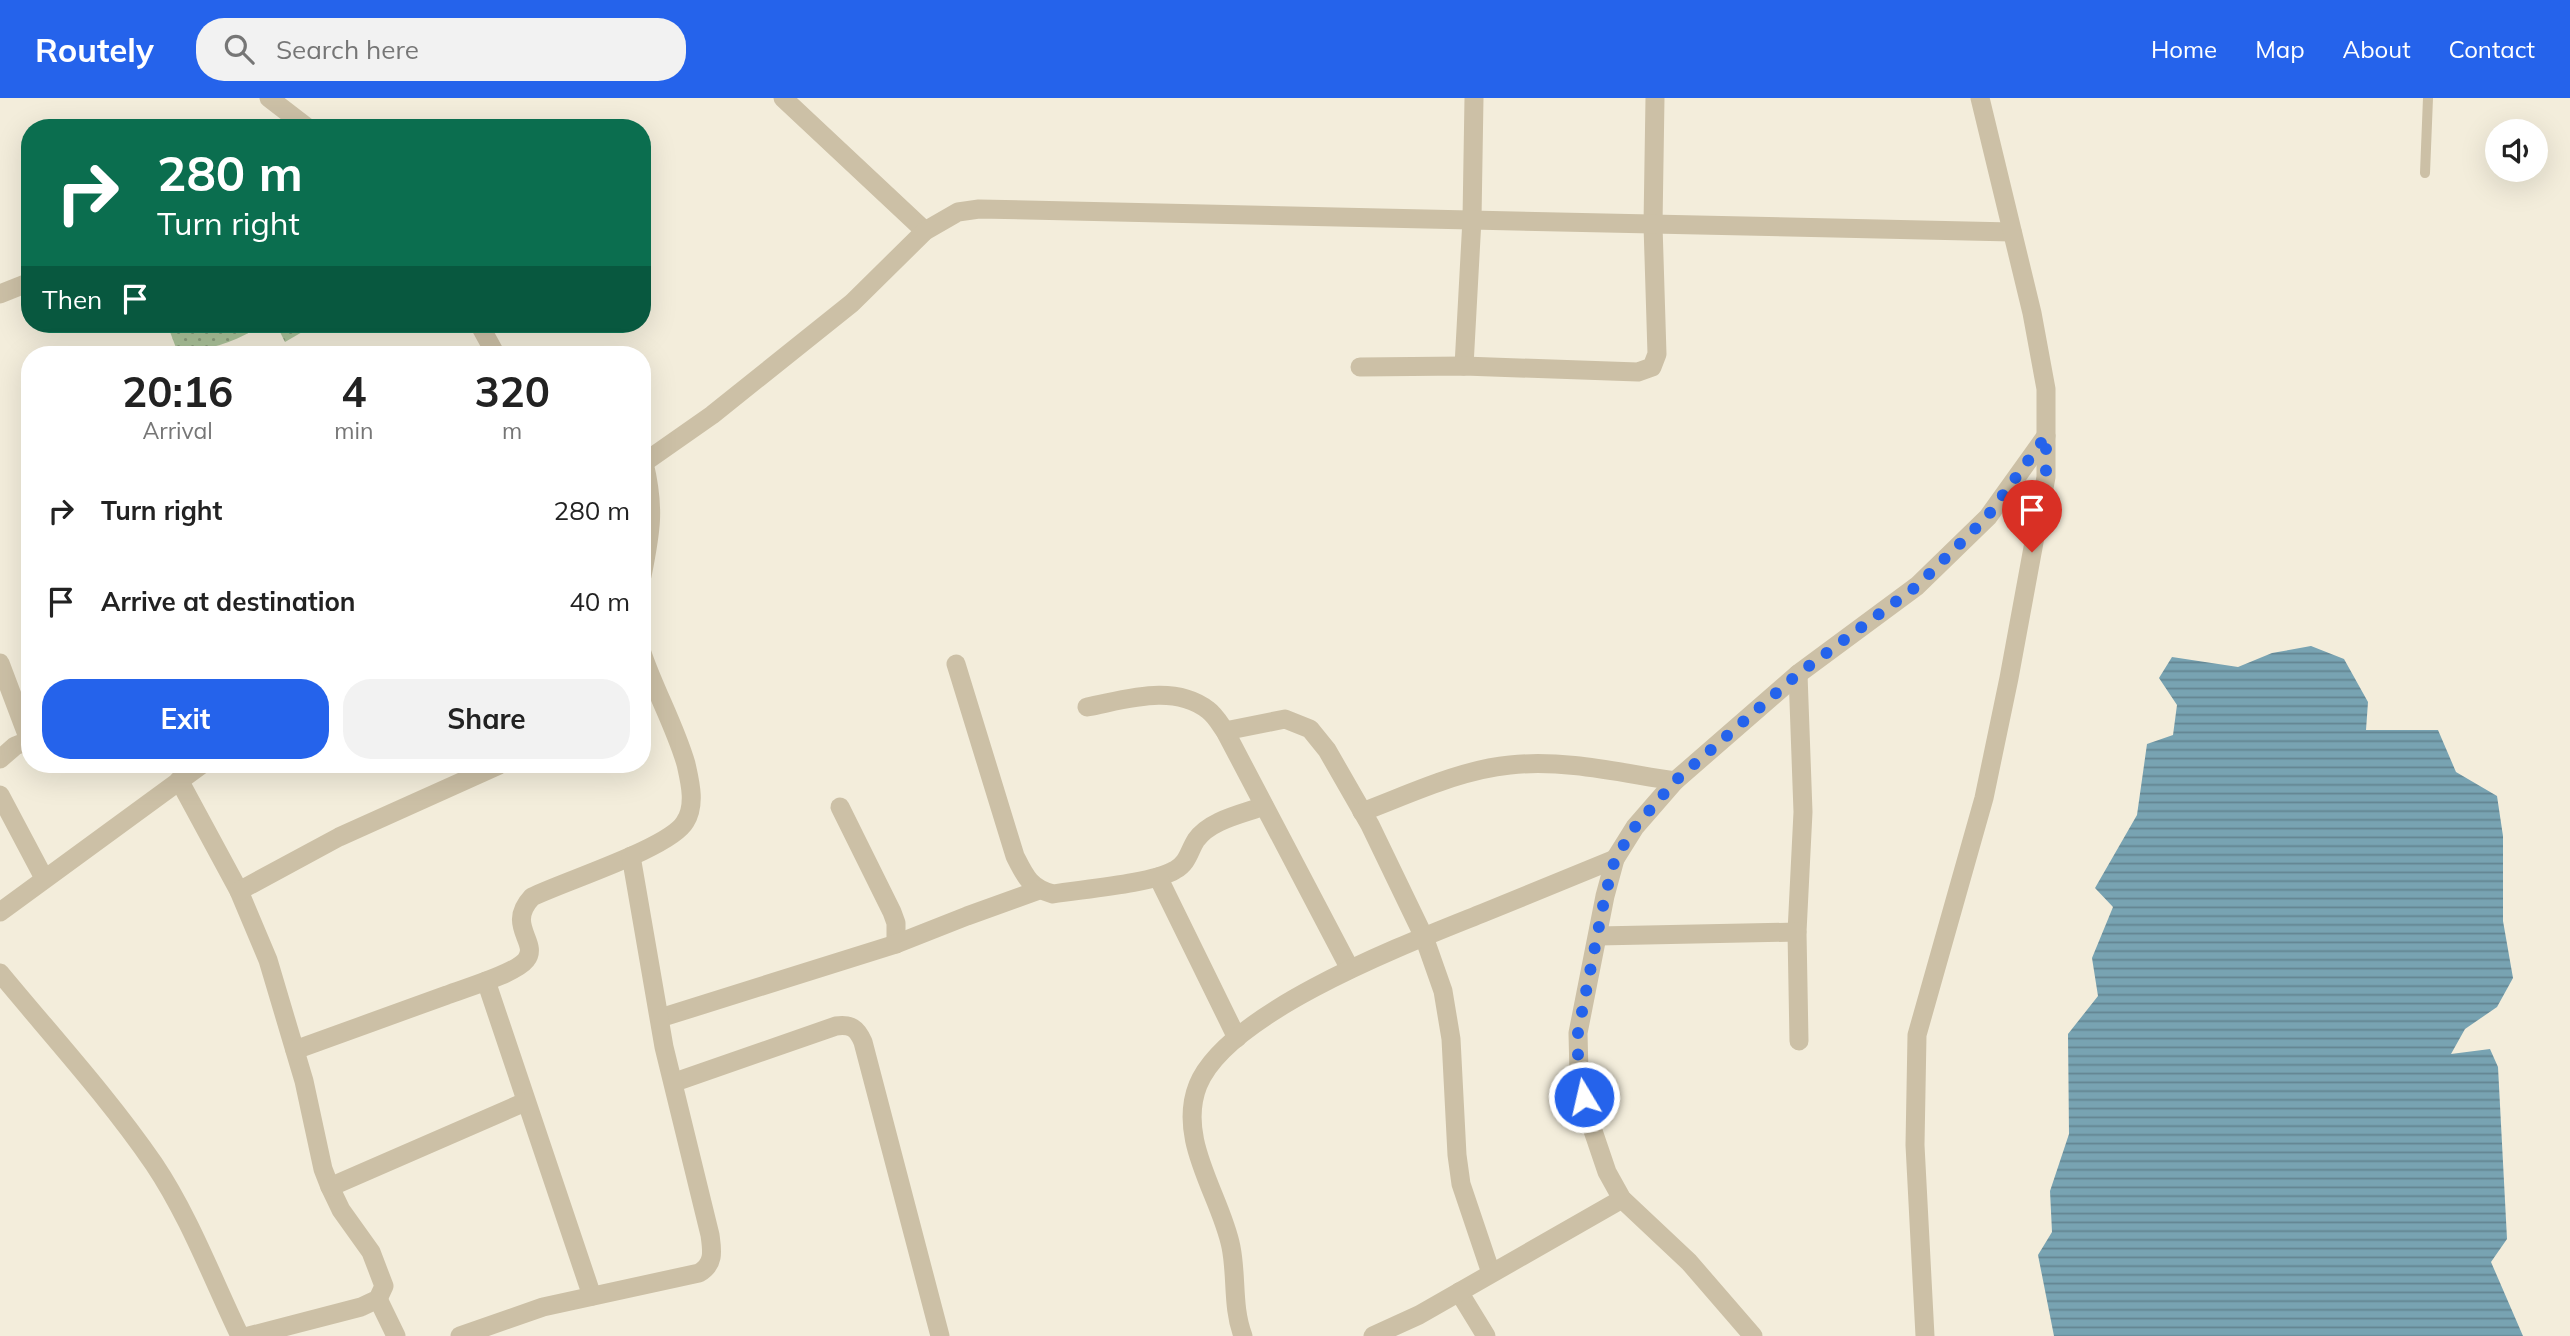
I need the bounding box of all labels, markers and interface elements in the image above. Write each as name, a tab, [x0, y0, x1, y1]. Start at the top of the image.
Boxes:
search box	[196, 18, 686, 81]
text: Routely	[35, 29, 154, 70]
icon: search	[220, 30, 258, 68]
text: Search here	[276, 33, 419, 66]
text: Home	[2151, 34, 2217, 64]
text: Map	[2255, 34, 2305, 64]
text: About	[2343, 34, 2411, 64]
text: Contact	[2449, 34, 2535, 64]
map controls	[2485, 119, 2548, 182]
button: sound	[2485, 119, 2548, 182]
text: 280 m	[157, 142, 303, 203]
icon: right	[42, 147, 133, 238]
text: Turn right	[157, 203, 300, 243]
icon: arrive	[116, 280, 154, 318]
text: Then	[42, 283, 102, 316]
text: 20:16	[122, 365, 233, 418]
text: 4	[341, 365, 366, 418]
text: 320	[474, 365, 550, 418]
text: Arrival	[142, 416, 213, 445]
text: min	[334, 416, 373, 445]
text: m	[502, 416, 522, 445]
pin	[2002, 480, 2062, 552]
icon: arrive	[2013, 491, 2051, 529]
icon: right	[42, 492, 80, 530]
text: Turn right	[101, 494, 222, 527]
text: 280 m	[554, 494, 630, 527]
icon: arrive	[42, 583, 80, 621]
text: Arrive at destination	[101, 585, 356, 618]
text: 40 m	[569, 585, 630, 618]
button: Exit	[42, 679, 329, 759]
button: Share	[343, 679, 630, 759]
position arrow	[1547, 1060, 1621, 1134]

